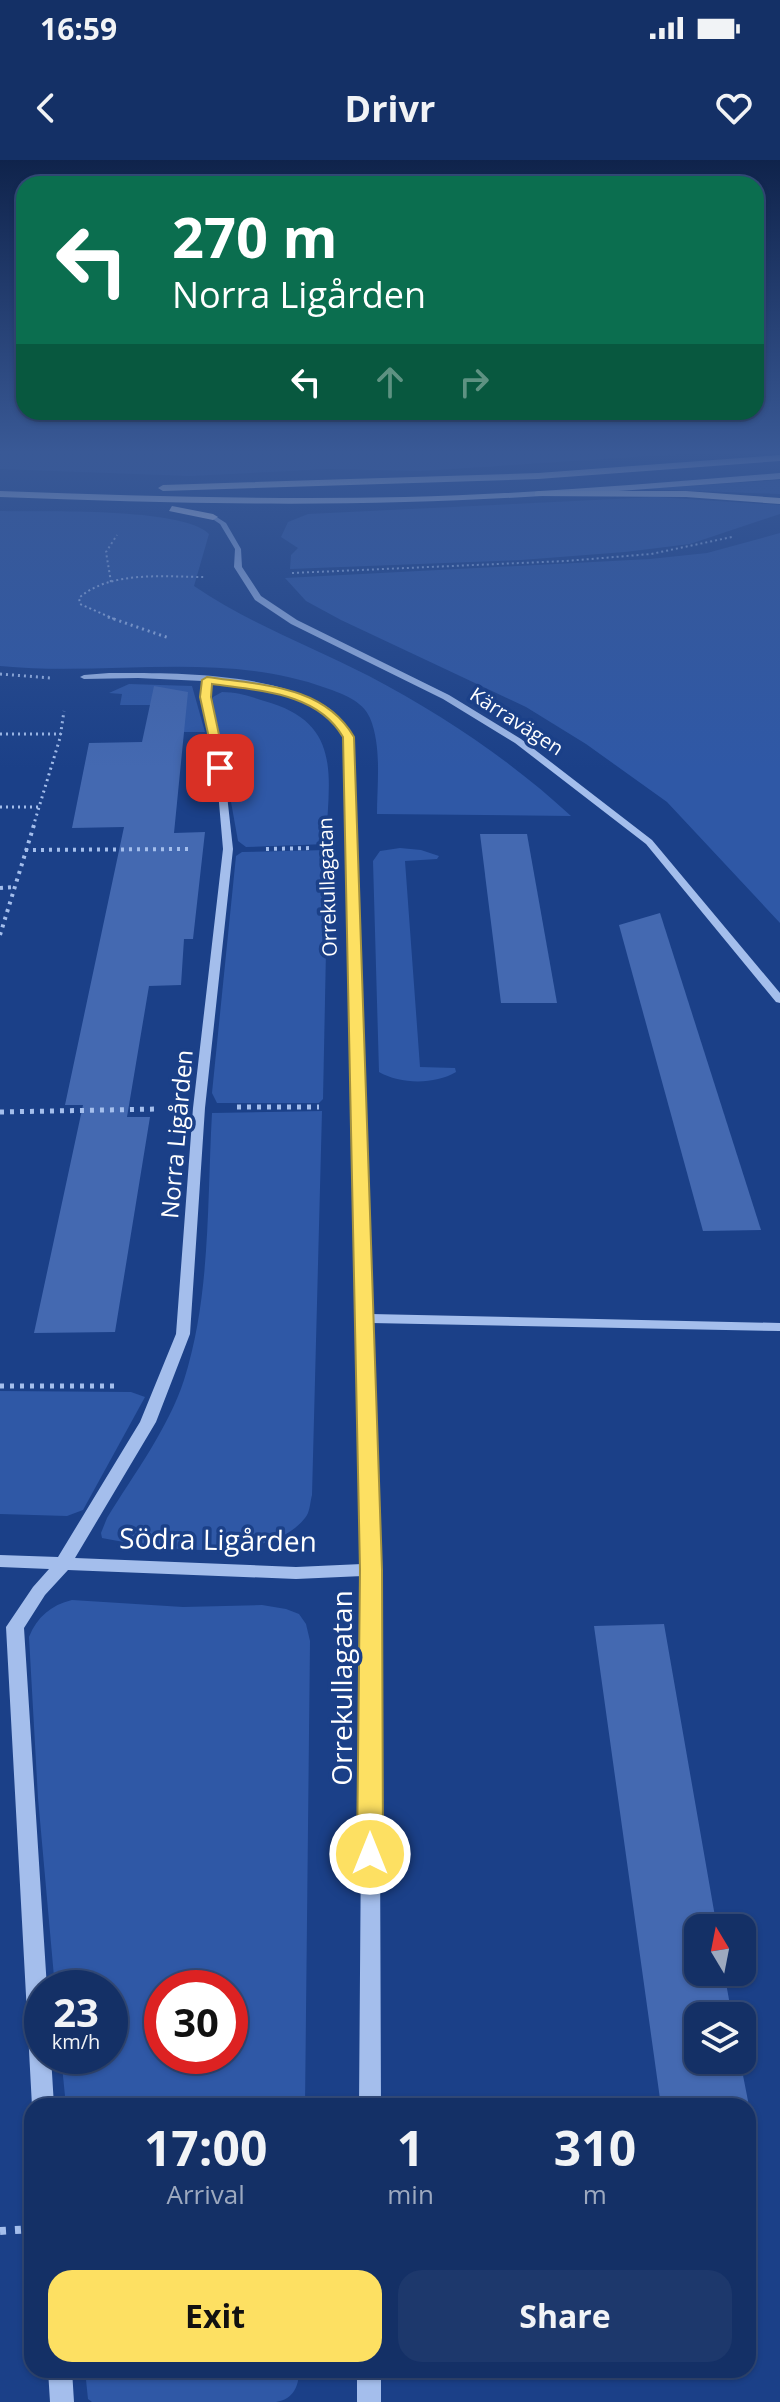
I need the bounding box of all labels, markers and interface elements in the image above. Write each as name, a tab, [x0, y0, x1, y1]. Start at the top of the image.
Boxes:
text: 16:59	[40, 8, 117, 49]
text: Drivr	[345, 84, 435, 133]
icon: back	[24, 86, 68, 130]
icon: heart	[712, 86, 756, 130]
text: 270 m	[172, 198, 338, 274]
icon: left	[40, 208, 144, 312]
text: Norra Ligården	[172, 270, 426, 319]
icon: left	[284, 360, 328, 404]
icon: ahead	[368, 360, 412, 404]
icon: right	[452, 360, 496, 404]
street label: Kärravägen	[465, 681, 569, 761]
pin	[186, 734, 254, 802]
icon: arrive	[198, 746, 242, 790]
street label: Orrekullagatan	[311, 817, 343, 957]
street label: Norra Ligården	[152, 1048, 200, 1220]
street label: Södra Ligården	[119, 1518, 317, 1560]
street label: Orrekullagatan	[322, 1590, 360, 1786]
position arrow	[328, 1812, 412, 1896]
north arrow	[684, 1914, 756, 1986]
map controls	[684, 1914, 756, 2074]
speed limit sign: 30	[144, 1970, 248, 2074]
text: 23	[53, 1984, 99, 2039]
button: layers	[684, 2002, 756, 2074]
text: km/h	[52, 2028, 100, 2055]
text: 17:00	[144, 2115, 267, 2180]
text: 1	[397, 2115, 424, 2180]
text: 310	[554, 2115, 636, 2180]
text: Arrival	[166, 2176, 245, 2212]
text: min	[387, 2176, 434, 2212]
text: m	[583, 2176, 607, 2212]
button: Exit	[48, 2270, 382, 2362]
button: Share	[398, 2270, 732, 2362]

